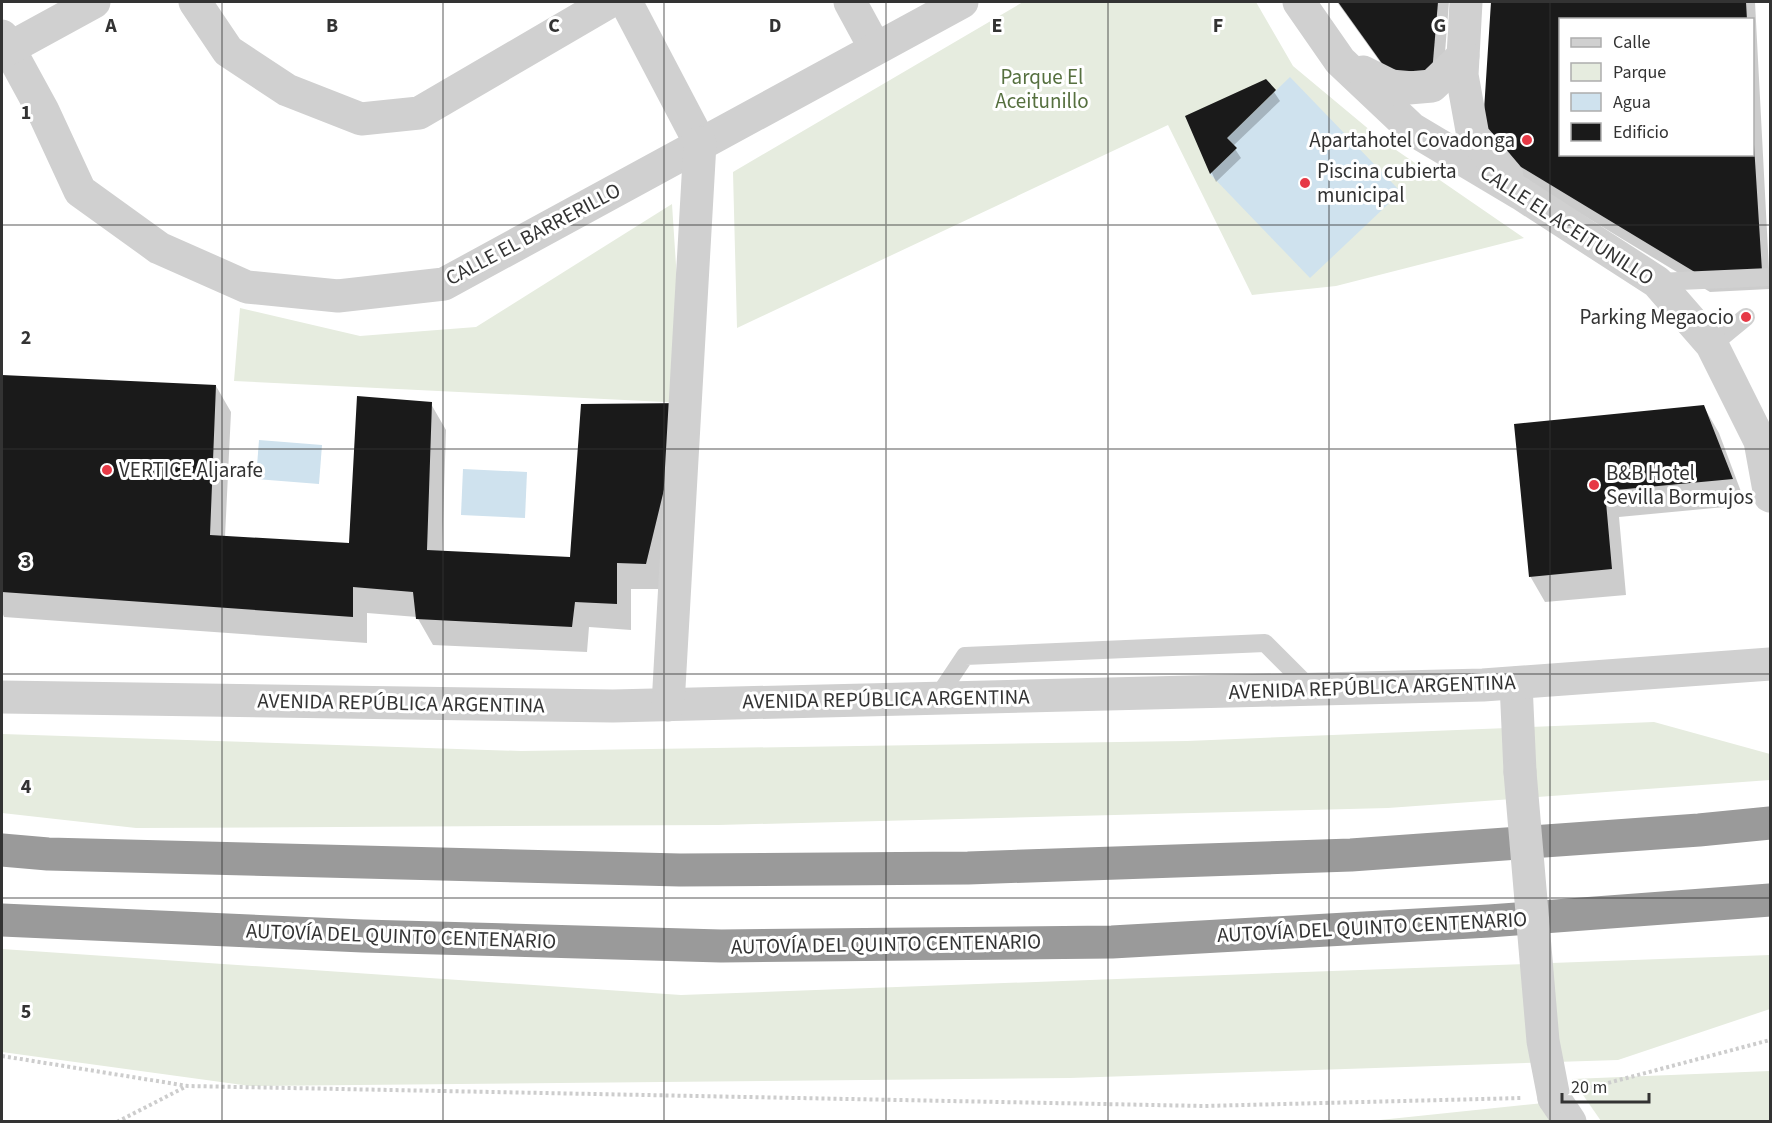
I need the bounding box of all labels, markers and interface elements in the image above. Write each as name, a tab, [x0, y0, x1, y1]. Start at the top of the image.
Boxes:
text: A	[104, 12, 117, 40]
text: B	[326, 12, 338, 40]
text: C	[548, 12, 560, 40]
text: D	[769, 12, 781, 40]
text: E	[992, 12, 1002, 40]
text: F	[1213, 12, 1223, 40]
text: G	[1434, 12, 1446, 40]
legend	[1559, 18, 1754, 156]
text: Calle	[1613, 30, 1651, 55]
text: Parque	[1613, 60, 1666, 85]
park label: Parque El Aceitunillo	[995, 62, 1089, 116]
text: Agua	[1613, 90, 1651, 115]
text: 1	[21, 99, 31, 127]
text: Edificio	[1613, 120, 1669, 145]
place label: Apartahotel Covadonga	[1309, 125, 1515, 155]
marker: Apartahotel Covadonga	[1520, 133, 1534, 147]
place label: Piscina cubierta municipal	[1317, 156, 1457, 210]
street label: CALLE EL ACEITUNILLO	[1474, 157, 1660, 293]
street label: CALLE EL BARRERILLO	[440, 175, 626, 293]
marker: Piscina cubierta municipal	[1298, 176, 1312, 190]
place label: Parking Megaocio	[1580, 302, 1734, 332]
marker: Parking Megaocio	[1739, 310, 1753, 324]
text: 2	[21, 324, 31, 352]
place label: VERTICE Aljarafe	[119, 455, 263, 485]
place label: B&B Hotel Sevilla Bormujos	[1606, 458, 1754, 512]
marker: VERTICE Aljarafe	[100, 463, 114, 477]
marker: B&B Hotel Sevilla Bormujos	[1587, 478, 1601, 492]
text: 3	[21, 548, 31, 576]
street label: AVENIDA REPÚBLICA ARGENTINA	[1228, 667, 1517, 707]
street label: AVENIDA REPÚBLICA ARGENTINA	[742, 681, 1030, 717]
street label: AVENIDA REPÚBLICA ARGENTINA	[257, 685, 545, 721]
text: 4	[21, 773, 32, 801]
street label: AUTOVÍA DEL QUINTO CENTENARIO	[1216, 904, 1528, 950]
street label: AUTOVÍA DEL QUINTO CENTENARIO	[245, 916, 557, 956]
street label: AUTOVÍA DEL QUINTO CENTENARIO	[731, 926, 1041, 962]
text: 5	[21, 998, 31, 1026]
scale bar	[1562, 1066, 1649, 1104]
text: 20 m	[1571, 1075, 1607, 1100]

